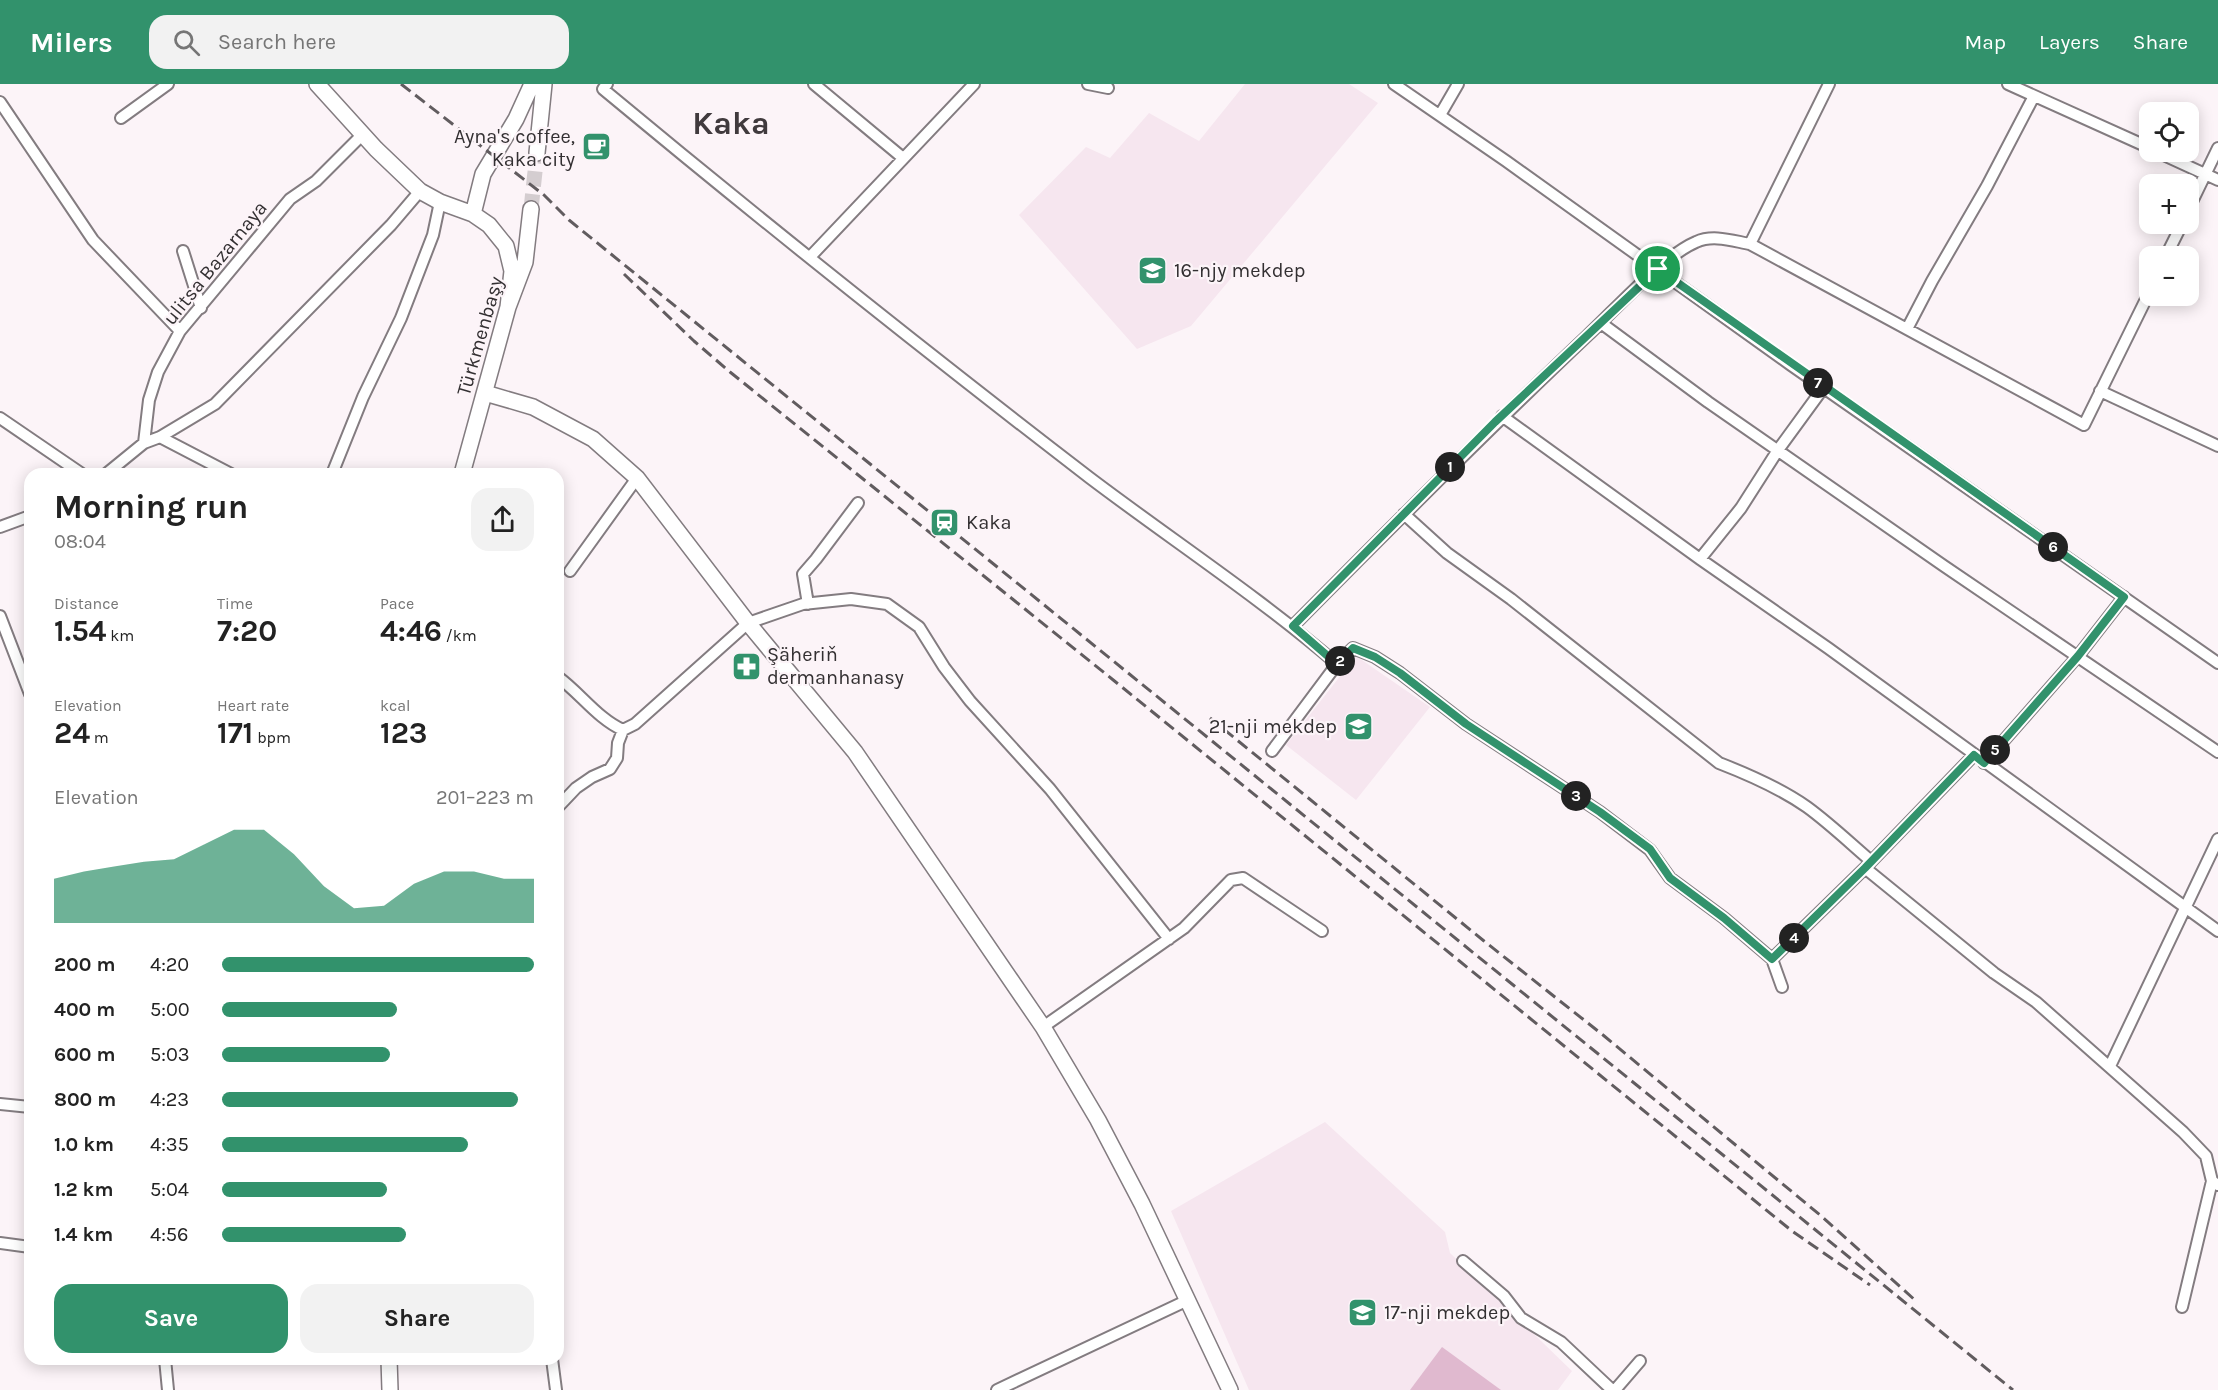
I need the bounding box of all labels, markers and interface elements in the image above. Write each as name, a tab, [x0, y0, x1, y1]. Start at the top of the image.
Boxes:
search box	[149, 15, 569, 69]
text: Milers	[30, 26, 113, 59]
icon: search	[170, 26, 203, 59]
text: Search here	[218, 29, 336, 55]
text: Map	[1964, 30, 2006, 54]
text: Layers	[2039, 30, 2100, 54]
text: Share	[2133, 30, 2188, 54]
map controls	[2139, 102, 2199, 306]
button: locate	[2139, 102, 2199, 162]
district label: Kaka	[692, 105, 770, 142]
place label: Ayna's coffee, Kaka city	[454, 125, 575, 171]
cafe icon: Ayna's coffee, Kaka city	[580, 131, 612, 163]
button: +	[2139, 174, 2199, 234]
street label: ulitsa Bazarnaya	[158, 197, 272, 329]
pin	[1632, 243, 1683, 294]
button: −	[2139, 246, 2199, 306]
icon: arrive	[1641, 252, 1674, 285]
school or university icon: 16-njy mekdep	[1137, 254, 1169, 286]
place label: 16-njy mekdep	[1174, 259, 1305, 282]
street label: Türkmenbaşy	[452, 274, 508, 398]
pin: 7	[1803, 368, 1833, 398]
text: 7	[1814, 373, 1822, 392]
pin: 1	[1435, 452, 1465, 482]
text: 1	[1447, 457, 1453, 476]
text: Morning run	[54, 488, 248, 526]
button: share	[471, 488, 534, 551]
station icon: Kaka	[929, 506, 961, 538]
place label: Kaka	[966, 511, 1011, 534]
text: 08:04	[54, 530, 106, 553]
pin: 6	[2038, 532, 2068, 562]
text: 6	[2048, 537, 2058, 556]
text: Distance	[54, 594, 119, 613]
text: Time	[217, 594, 253, 613]
text: Pace	[380, 594, 414, 613]
text: 1.54	[54, 613, 106, 649]
text: 7:20	[217, 613, 277, 649]
text: 4:46	[380, 613, 442, 649]
text: km	[106, 626, 134, 645]
text: /km	[442, 626, 477, 645]
place label: Şäheriň dermanhanasy	[767, 643, 904, 689]
pin: 2	[1325, 646, 1355, 676]
pharmacy icon: Şäheriň dermanhanasy	[730, 650, 762, 682]
text: 2	[1335, 651, 1345, 670]
text: Elevation	[54, 696, 122, 715]
text: Heart rate	[217, 696, 289, 715]
text: kcal	[380, 696, 411, 715]
school or university icon: 21-nji mekdep	[1342, 710, 1374, 742]
text: 24	[54, 715, 90, 751]
text: 171	[217, 715, 253, 751]
text: 123	[380, 715, 428, 751]
place label: 21-nji mekdep	[1209, 715, 1337, 738]
text: m	[90, 728, 109, 747]
text: bpm	[253, 728, 291, 747]
pin: 5	[1980, 735, 2010, 765]
text: 5	[1990, 740, 2000, 759]
pin: 3	[1561, 781, 1591, 811]
text: Elevation	[54, 786, 139, 809]
text: 201–223 m	[436, 786, 534, 809]
text: 3	[1571, 786, 1581, 805]
pin: 4	[1779, 923, 1809, 953]
text: 4	[1789, 928, 1799, 947]
text: 200 m	[54, 953, 115, 976]
text: 4:20	[150, 953, 189, 976]
text: 400 m	[54, 998, 115, 1021]
text: 5:00	[150, 998, 190, 1021]
text: 600 m	[54, 1043, 115, 1066]
text: 5:03	[150, 1043, 190, 1066]
text: 800 m	[54, 1088, 116, 1111]
text: 4:23	[150, 1088, 189, 1111]
text: 1.0 km	[54, 1133, 114, 1156]
text: 4:35	[150, 1133, 189, 1156]
text: 1.2 km	[54, 1178, 113, 1201]
text: 5:04	[150, 1178, 189, 1201]
text: 1.4 km	[54, 1223, 113, 1246]
text: 4:56	[150, 1223, 189, 1246]
button: Save	[54, 1284, 288, 1353]
button: Share	[300, 1284, 534, 1353]
school or university icon: 17-nji mekdep	[1347, 1296, 1379, 1328]
place label: 17-nji mekdep	[1384, 1301, 1510, 1324]

